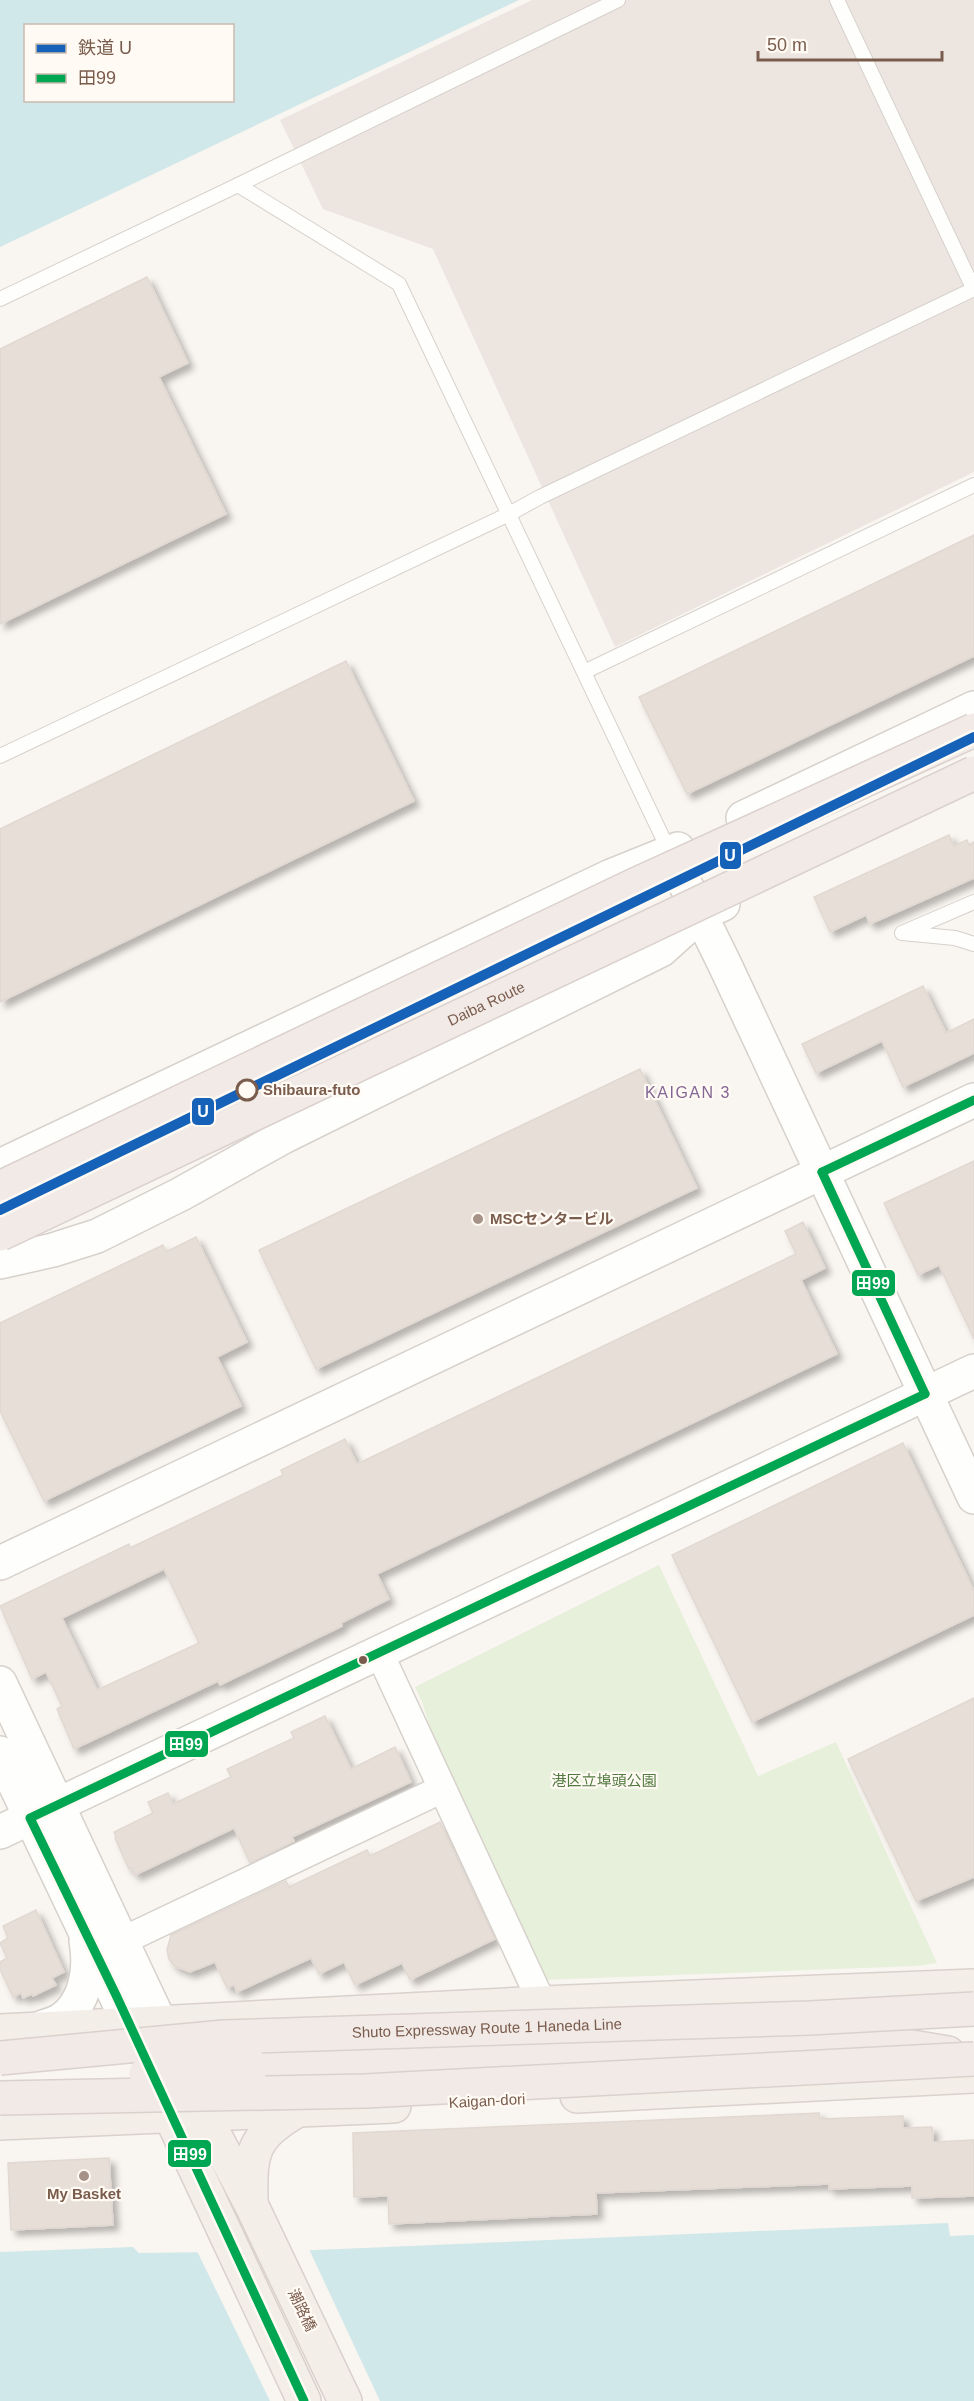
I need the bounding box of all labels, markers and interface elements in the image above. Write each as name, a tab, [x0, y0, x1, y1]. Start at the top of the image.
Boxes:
legend	[24, 24, 234, 102]
scale bar	[758, 24, 942, 62]
text: 50 m	[767, 35, 807, 55]
text: 鉄道 U	[78, 38, 132, 58]
text: 田99	[78, 68, 116, 88]
line badge: U	[719, 841, 742, 870]
text: U	[724, 847, 736, 864]
street label: Daiba Route	[445, 978, 527, 1029]
marker: Shibaura-futo	[236, 1079, 258, 1101]
place label: Shibaura-futo	[263, 1081, 361, 1098]
district label: KAIGAN 3	[645, 1084, 731, 1101]
line badge: U	[191, 1097, 215, 1126]
text: U	[197, 1103, 209, 1120]
place label: MSCセンタービル	[490, 1210, 613, 1227]
marker: MSCセンタービル	[471, 1212, 485, 1226]
line badge: 田99	[851, 1269, 896, 1297]
text: 田99	[856, 1275, 890, 1292]
unlabelled marker	[357, 1654, 369, 1666]
line badge: 田99	[164, 1730, 209, 1758]
text: 田99	[169, 1736, 203, 1753]
park label: 港区立埠頭公園	[551, 1772, 657, 1789]
street label: Shuto Expressway Route 1 Haneda Line	[352, 2015, 622, 2041]
street label: Kaigan-dori	[448, 2090, 526, 2111]
line badge: 田99	[167, 2139, 212, 2168]
text: 田99	[173, 2146, 207, 2163]
marker: My Basket	[77, 2169, 91, 2183]
place label: My Basket	[47, 2185, 121, 2202]
street label: 潮路橋	[285, 2286, 320, 2334]

